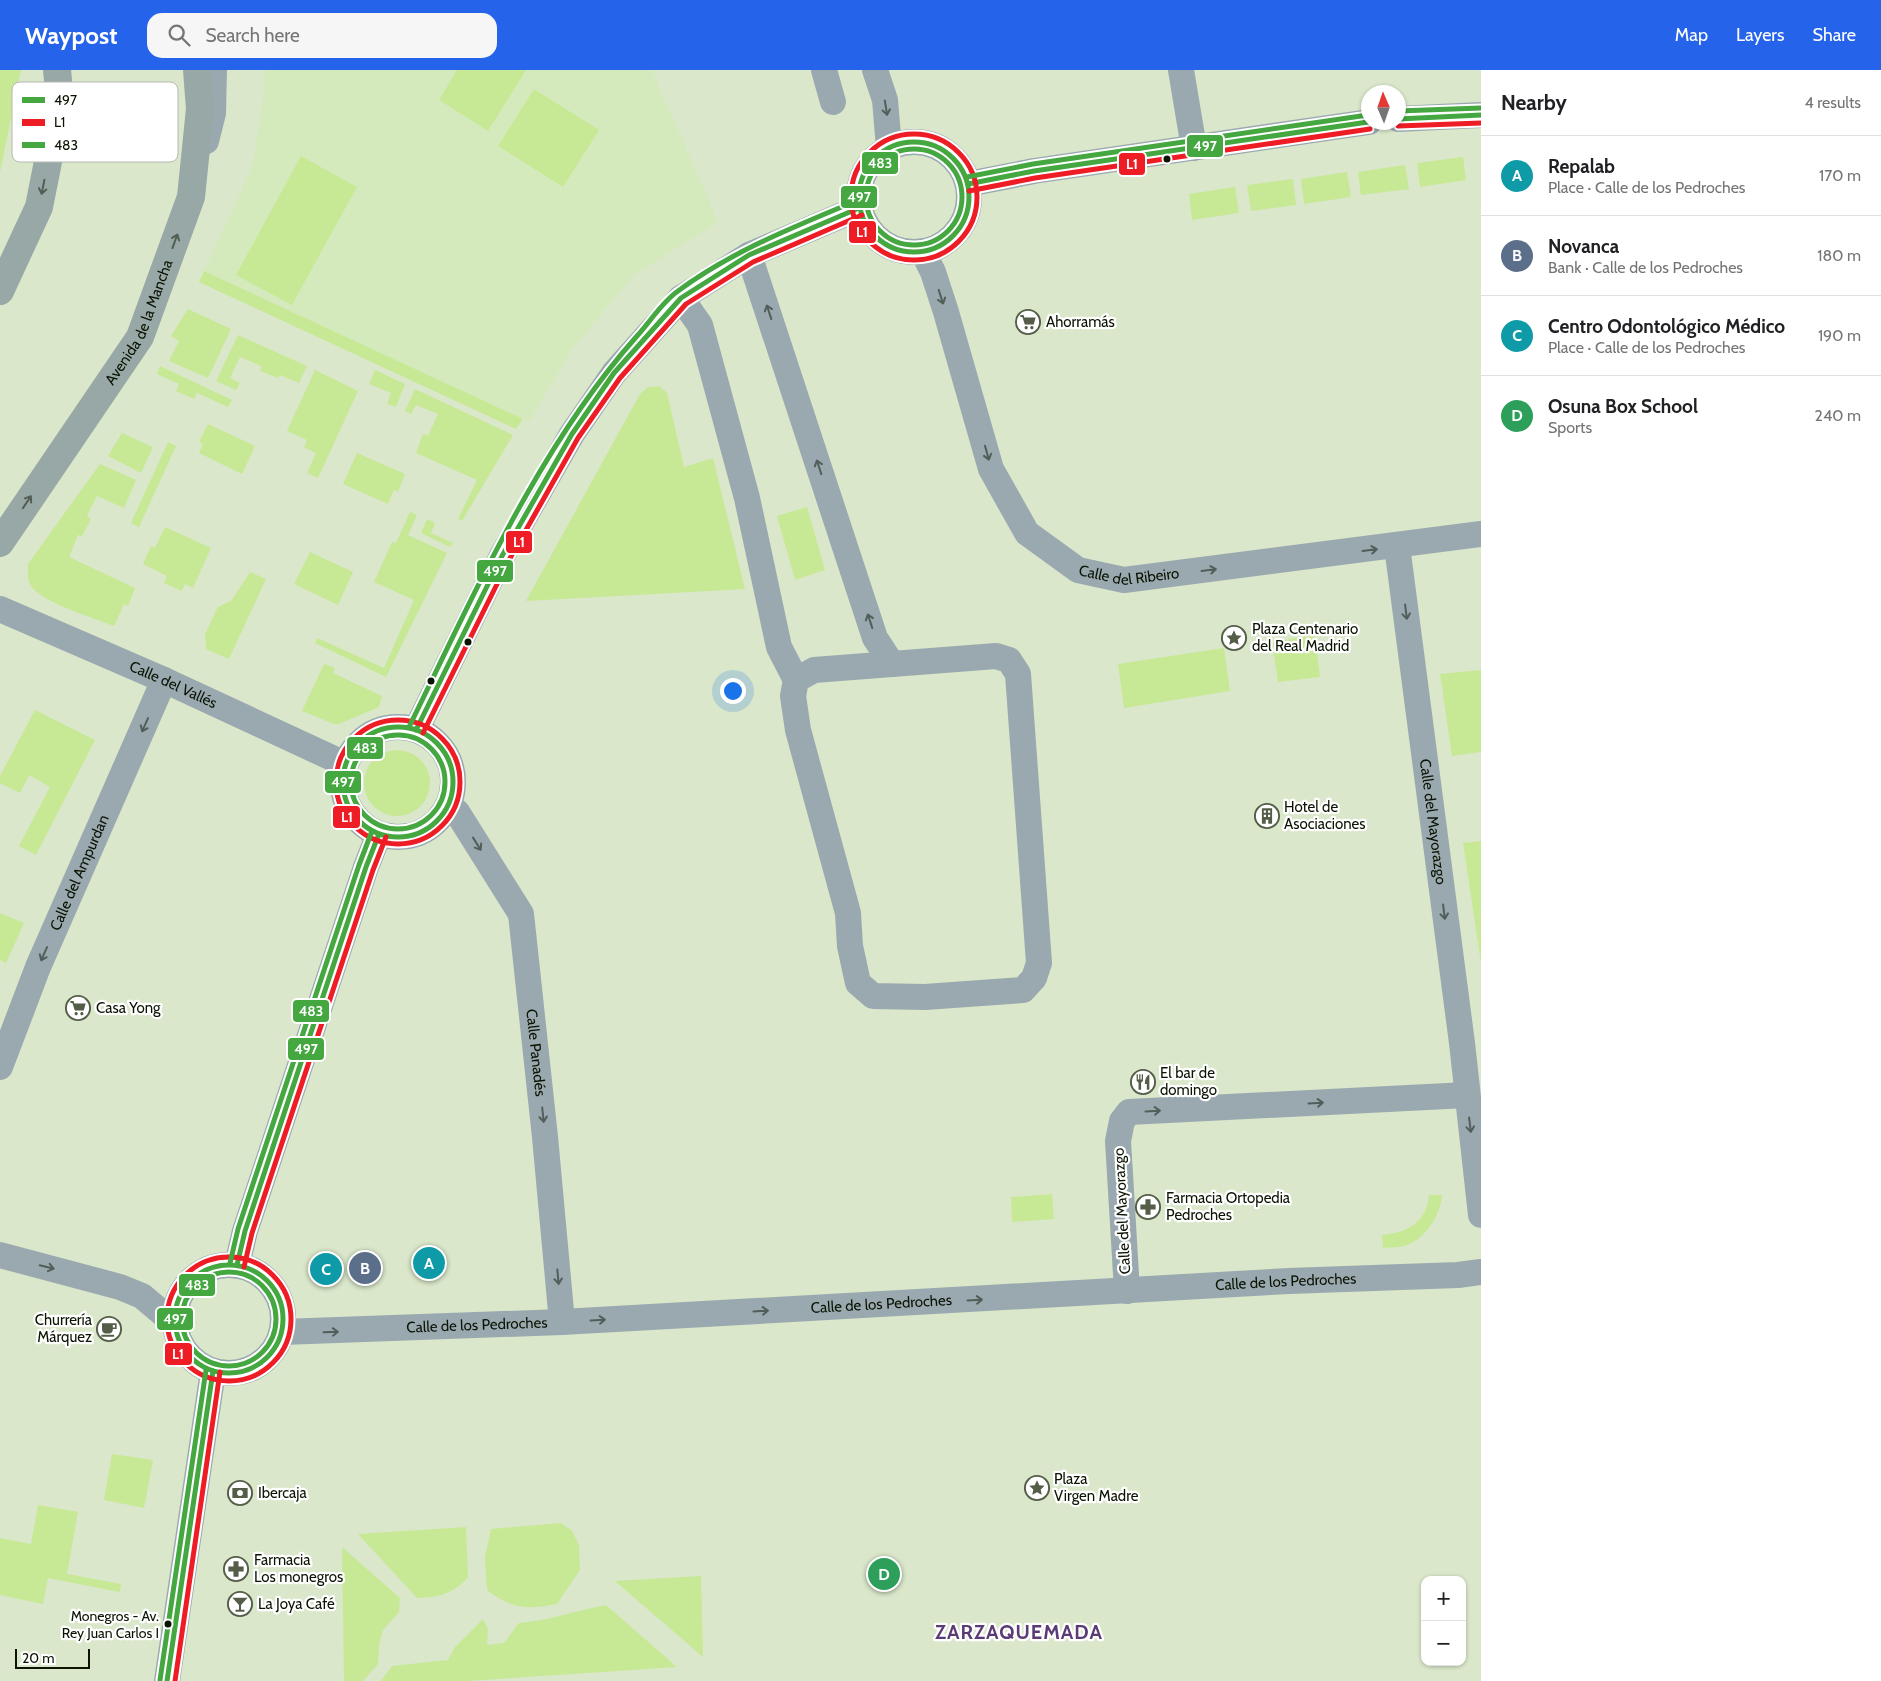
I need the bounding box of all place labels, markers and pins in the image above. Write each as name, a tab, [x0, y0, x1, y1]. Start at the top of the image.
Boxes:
unlabelled marker	[1162, 154, 1172, 164]
supermarket icon: Ahorramás	[1015, 309, 1041, 335]
place label: Ahorramás	[1046, 313, 1115, 331]
place label: Plaza Centenario del Real Madrid	[1252, 620, 1358, 655]
place icon: Plaza Centenario del Real Madrid	[1221, 625, 1247, 651]
unlabelled marker	[463, 637, 473, 647]
unlabelled marker	[426, 676, 436, 686]
place label: Hotel de Asociaciones	[1284, 798, 1365, 833]
building icon: Hotel de Asociaciones	[1254, 803, 1280, 829]
supermarket icon: Casa Yong	[65, 995, 91, 1021]
place label: Casa Yong	[96, 999, 161, 1017]
place label: El bar de domingo	[1160, 1064, 1217, 1099]
restaurant icon: El bar de domingo	[1130, 1069, 1156, 1095]
place label: Farmacia Ortopedia Pedroches	[1166, 1189, 1291, 1224]
pharmacy icon: Farmacia Ortopedia Pedroches	[1135, 1194, 1161, 1220]
pin: A	[413, 1244, 445, 1282]
pin: B	[349, 1249, 381, 1287]
pin: C	[310, 1250, 342, 1288]
place label: Churrería Márquez	[35, 1311, 93, 1346]
cafe icon: Churrería Márquez	[96, 1316, 122, 1342]
place label: Plaza Virgen Madre	[1054, 1470, 1139, 1505]
place icon: Plaza Virgen Madre	[1024, 1475, 1050, 1501]
bank icon: Ibercaja	[227, 1480, 253, 1506]
place label: Ibercaja	[258, 1484, 307, 1502]
place label: Farmacia Los monegros	[254, 1551, 343, 1586]
pin: D	[868, 1555, 900, 1593]
pharmacy icon: Farmacia Los monegros	[223, 1556, 249, 1582]
bar icon: La Joya Café	[227, 1591, 253, 1617]
place label: La Joya Café	[258, 1595, 335, 1613]
place label: Monegros - Av. Rey Juan Carlos I	[62, 1607, 159, 1642]
marker: Monegros - Av. Rey Juan Carlos I	[163, 1619, 173, 1629]

